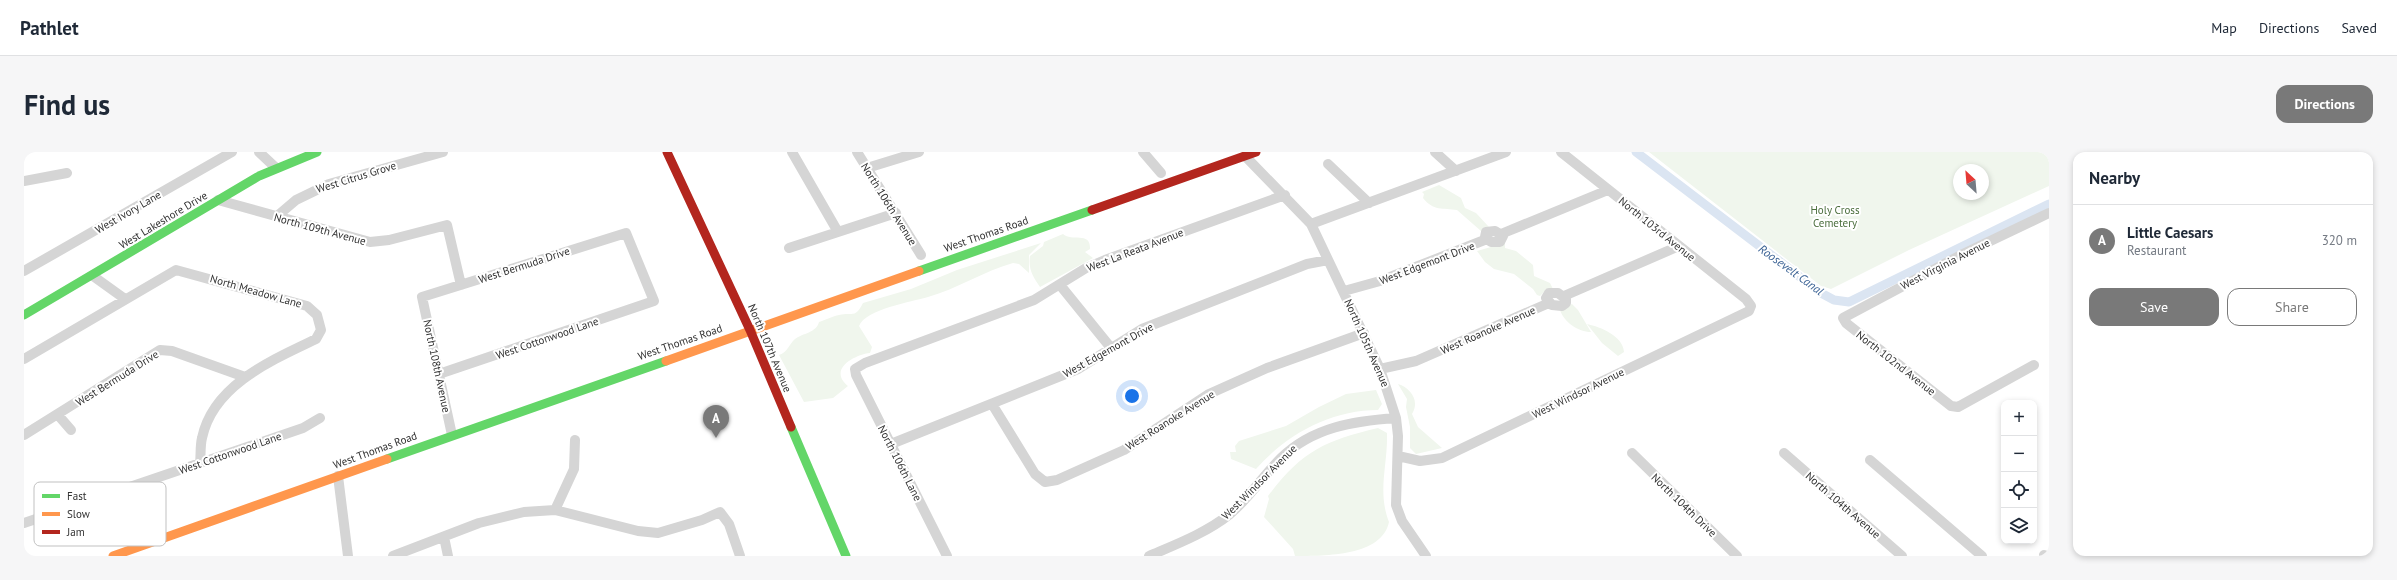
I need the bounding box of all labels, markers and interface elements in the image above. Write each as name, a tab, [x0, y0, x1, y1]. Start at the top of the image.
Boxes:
text: Pathlet	[20, 16, 79, 40]
text: Map	[2211, 19, 2237, 37]
text: Directions	[2259, 19, 2319, 37]
text: Saved	[2341, 19, 2377, 37]
button: Directions	[2276, 85, 2373, 123]
text: Find us	[24, 86, 110, 123]
street label: West Citrus Grove	[314, 158, 398, 196]
street label: North 106th Avenue	[858, 160, 920, 248]
north arrow	[1953, 164, 1989, 200]
text: Nearby	[2089, 167, 2140, 189]
street label: West Ivory Lane	[93, 187, 164, 236]
street label: West Lakeshore Drive	[116, 188, 210, 252]
street label: North 103rd Avenue	[1616, 194, 1698, 264]
park label: Holy Cross Cemetery	[1810, 203, 1860, 230]
street label: North 109th Avenue	[272, 210, 368, 248]
street label: West Thomas Road	[942, 213, 1030, 255]
text: Little Caesars	[2127, 223, 2213, 242]
street label: West La Reata Avenue	[1085, 225, 1186, 275]
text: A	[2098, 232, 2106, 249]
text: 320 m	[2322, 232, 2357, 249]
street label: West Virginia Avenue	[1898, 235, 1992, 293]
street label: West Edgemont Drive	[1377, 238, 1477, 288]
water label: Roosevelt Canal	[1756, 241, 1827, 299]
text: Restaurant	[2127, 242, 2186, 259]
street label: West Bermuda Drive	[477, 244, 572, 286]
street label: North Meadow Lane	[209, 271, 304, 311]
button: Save	[2089, 288, 2219, 326]
button: Share	[2227, 288, 2357, 326]
street label: North 105th Avenue	[1341, 297, 1393, 389]
street label: North 107th Avenue	[745, 302, 795, 395]
street label: West Roanoke Avenue	[1438, 303, 1538, 357]
street label: West Cottonwood Lane	[494, 314, 601, 362]
street label: North 108th Avenue	[420, 318, 454, 414]
street label: West Edgemont Drive	[1060, 319, 1156, 381]
street label: West Thomas Road	[636, 321, 724, 363]
street label: North 102nd Avenue	[1854, 328, 1939, 399]
street label: West Bermuda Drive	[73, 347, 161, 409]
street label: West Windsor Avenue	[1530, 364, 1627, 421]
your location	[1122, 386, 1142, 406]
street label: West Roanoke Avenue	[1123, 387, 1218, 453]
map controls	[2001, 400, 2037, 544]
button: +	[2001, 400, 2037, 436]
pin: A	[703, 405, 729, 438]
street label: North 106th Lane	[875, 423, 925, 504]
street label: West Thomas Road	[331, 428, 419, 472]
street label: West Cottonwood Lane	[177, 429, 284, 477]
button: −	[2001, 436, 2037, 472]
street label: West Windsor Avenue	[1219, 441, 1300, 522]
street label: North 104th Avenue	[1803, 469, 1884, 542]
street label: North 104th Drive	[1648, 470, 1720, 540]
button: locate	[2001, 472, 2037, 508]
legend	[34, 482, 166, 546]
text: Fast	[67, 489, 87, 503]
text: Slow	[67, 507, 90, 521]
button: layers	[2001, 508, 2037, 544]
text: Jam	[66, 525, 85, 539]

